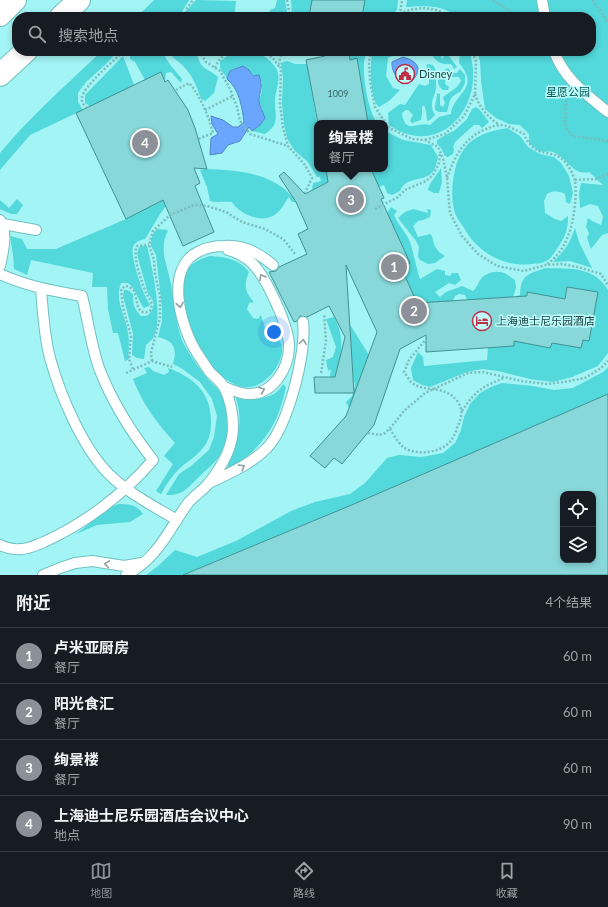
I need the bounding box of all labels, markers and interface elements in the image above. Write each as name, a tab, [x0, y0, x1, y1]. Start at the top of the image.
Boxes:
search box	[12, 12, 596, 56]
icon: search	[26, 23, 48, 45]
text: 搜索地点	[58, 26, 118, 44]
public building icon: Disney	[394, 63, 416, 85]
place label: Disney	[419, 67, 452, 80]
park label: 星愿公园	[546, 85, 590, 98]
house number: 1009	[328, 88, 348, 99]
popup	[314, 120, 388, 172]
pin: 4	[132, 128, 158, 158]
text: 绚景楼	[328, 128, 374, 146]
text: 餐厅	[328, 149, 355, 165]
pin: 3	[338, 185, 364, 215]
pin: 1	[381, 252, 407, 282]
one-way arrow	[260, 274, 267, 281]
pin: 2	[401, 296, 427, 326]
one-way arrow	[175, 301, 184, 308]
hotel icon: 上海迪士尼乐园酒店	[471, 310, 493, 332]
place label: 上海迪士尼乐园酒店	[496, 314, 595, 327]
your location	[264, 322, 284, 342]
one-way arrow	[298, 339, 307, 345]
one-way arrow	[258, 387, 265, 395]
one-way arrow	[238, 464, 245, 472]
map controls	[560, 491, 596, 563]
button: locate	[560, 491, 596, 527]
button: layers	[560, 527, 596, 563]
one-way arrow	[104, 560, 110, 569]
text: 附近	[16, 592, 50, 613]
text: 4个结果	[545, 594, 592, 610]
text: 卢米亚厨房	[54, 638, 129, 656]
text: 1	[25, 648, 33, 664]
text: 60 m	[563, 648, 592, 664]
text: 餐厅	[54, 659, 80, 675]
text: 阳光食汇	[54, 694, 114, 712]
text: 2	[25, 704, 33, 720]
text: 60 m	[563, 704, 592, 720]
text: 餐厅	[54, 715, 80, 731]
text: 绚景楼	[54, 750, 99, 768]
text: 3	[25, 760, 33, 776]
text: 60 m	[563, 760, 592, 776]
text: 餐厅	[54, 771, 80, 787]
text: 上海迪士尼乐园酒店会议中心	[54, 806, 249, 824]
text: 4	[25, 816, 33, 832]
text: 90 m	[563, 816, 592, 832]
text: 地点	[54, 827, 80, 843]
tab: 地图	[90, 860, 112, 900]
tab: 路线	[293, 860, 315, 900]
tab: 收藏	[496, 860, 518, 900]

